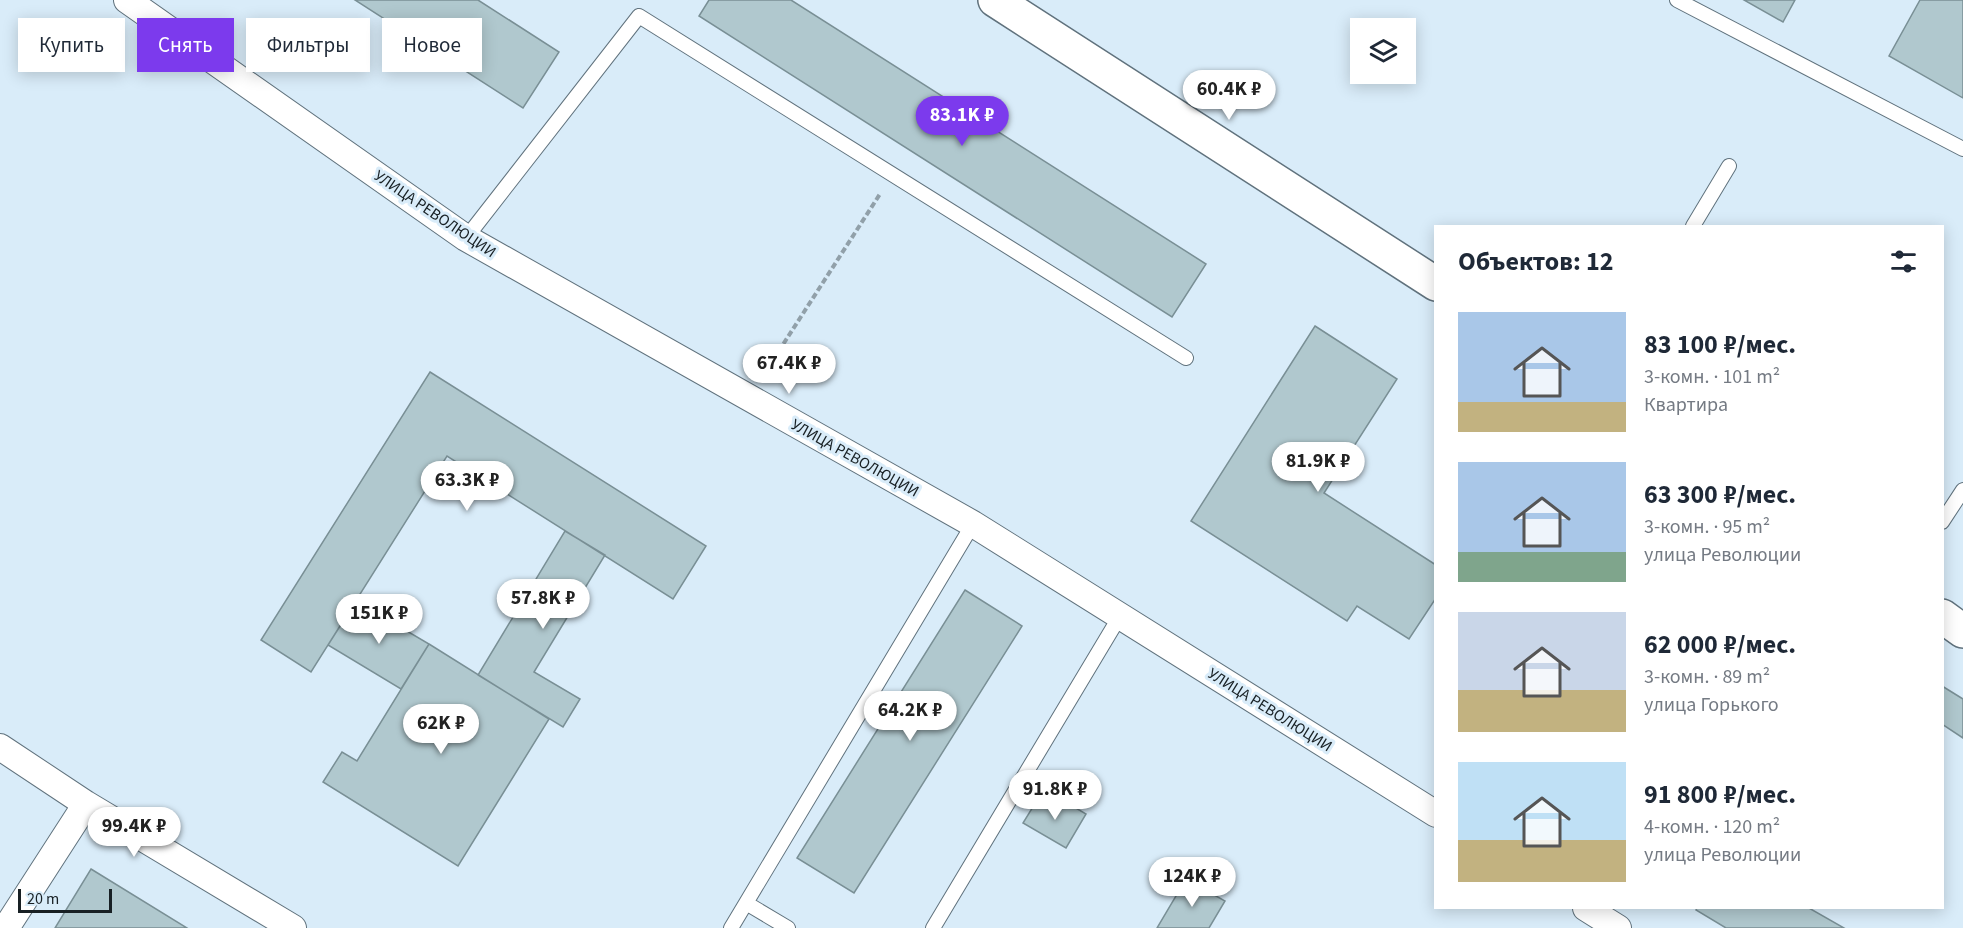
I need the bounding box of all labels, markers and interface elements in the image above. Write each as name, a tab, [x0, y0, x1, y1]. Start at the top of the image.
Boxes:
chip: Купить	[18, 18, 125, 72]
chip: Снять	[137, 18, 234, 72]
chip: Фильтры	[246, 18, 370, 72]
chip: Новое	[382, 18, 482, 72]
map controls	[1350, 18, 1416, 84]
button: layers	[1350, 18, 1416, 84]
pin: 60.4K ₽	[1174, 70, 1284, 121]
text: 60.4K ₽	[1197, 75, 1261, 103]
pin: 83.1K ₽	[907, 96, 1017, 147]
text: 83.1K ₽	[930, 101, 994, 129]
street label: УЛИЦА РЕВОЛЮЦИИ	[370, 165, 500, 263]
text: Объектов: 12	[1458, 243, 1614, 280]
icon: filters	[1887, 245, 1920, 278]
text: 83 100 ₽/мес.	[1644, 326, 1796, 363]
icon: home	[1506, 336, 1578, 408]
pin: 67.4K ₽	[734, 344, 844, 395]
text: 67.4K ₽	[757, 349, 821, 377]
text: 3-комн. · 101 m²	[1644, 363, 1780, 391]
text: Квартира	[1644, 391, 1728, 419]
street label: УЛИЦА РЕВОЛЮЦИИ	[787, 414, 923, 502]
pin: 81.9K ₽	[1263, 442, 1373, 493]
text: 81.9K ₽	[1286, 447, 1350, 475]
pin: 63.3K ₽	[412, 461, 522, 512]
text: 63.3K ₽	[435, 466, 499, 494]
text: 63 300 ₽/мес.	[1644, 476, 1796, 513]
icon: home	[1506, 486, 1578, 558]
text: 3-комн. · 95 m²	[1644, 513, 1770, 541]
text: улица Революции	[1644, 541, 1801, 569]
pin: 57.8K ₽	[488, 579, 598, 630]
text: 57.8K ₽	[511, 584, 575, 612]
pin: 151K ₽	[330, 594, 428, 645]
text: 151K ₽	[350, 599, 408, 627]
text: 62 000 ₽/мес.	[1644, 626, 1796, 663]
icon: home	[1506, 636, 1578, 708]
street label: УЛИЦА РЕВОЛЮЦИИ	[1204, 663, 1336, 757]
text: 3-комн. · 89 m²	[1644, 663, 1770, 691]
pin: 64.2K ₽	[855, 691, 965, 742]
text: улица Горького	[1644, 691, 1779, 719]
text: 64.2K ₽	[878, 696, 942, 724]
pin: 62K ₽	[399, 704, 483, 755]
text: 62K ₽	[417, 709, 465, 737]
pin: 91.8K ₽	[1000, 770, 1110, 821]
text: 91.8K ₽	[1023, 775, 1087, 803]
text: 91 800 ₽/мес.	[1644, 776, 1796, 813]
icon: home	[1506, 786, 1578, 858]
pin: 99.4K ₽	[79, 807, 189, 858]
text: 99.4K ₽	[102, 812, 166, 840]
text: 4-комн. · 120 m²	[1644, 813, 1780, 841]
text: улица Революции	[1644, 841, 1801, 869]
pin: 124K ₽	[1143, 857, 1241, 908]
text: 124K ₽	[1163, 862, 1221, 890]
scale bar	[18, 886, 112, 914]
text: 20 m	[27, 888, 59, 910]

